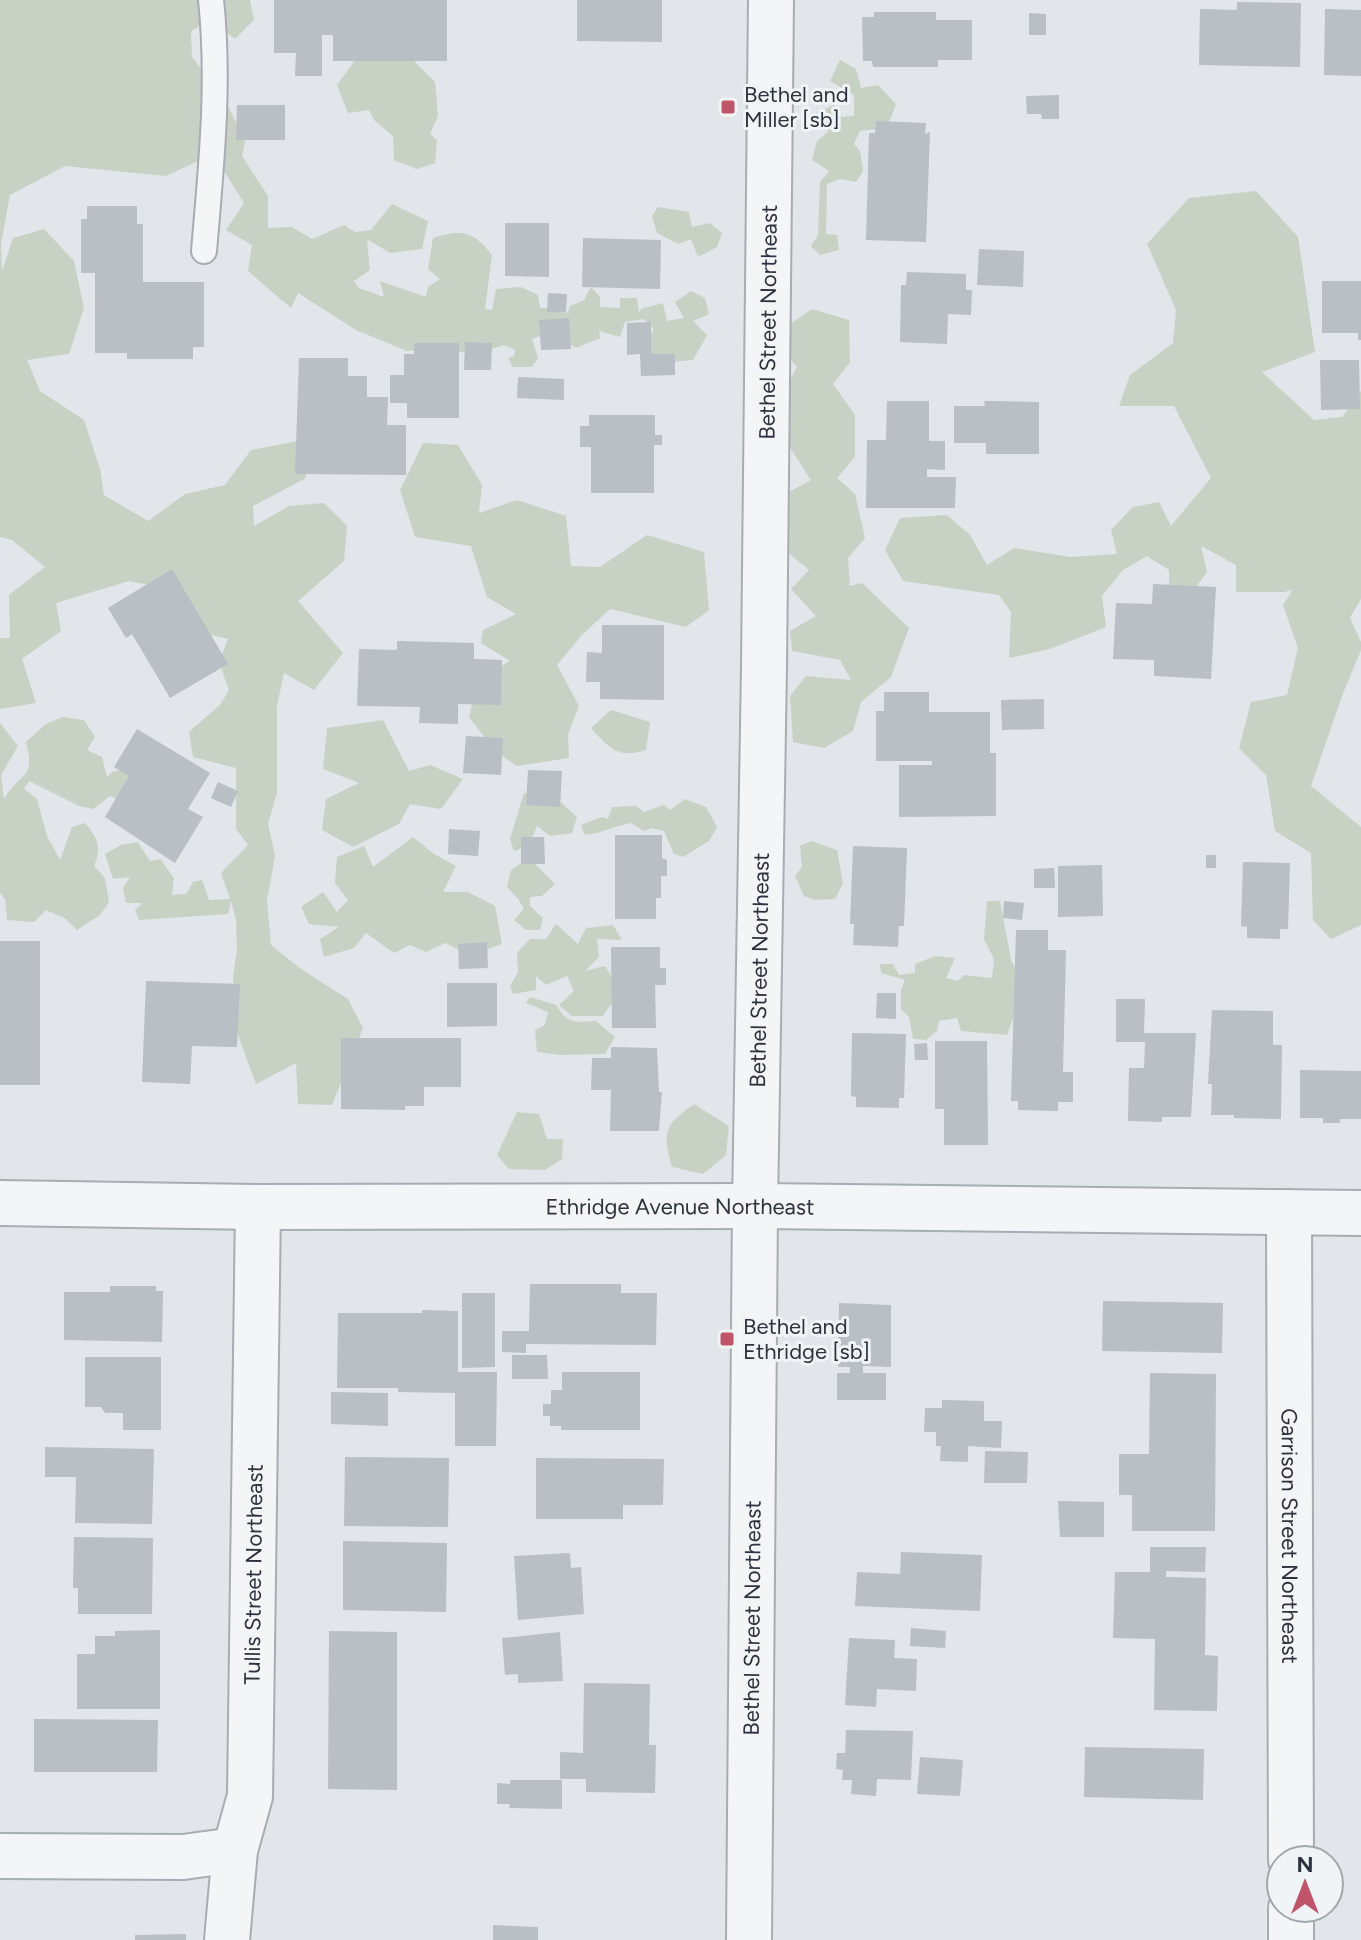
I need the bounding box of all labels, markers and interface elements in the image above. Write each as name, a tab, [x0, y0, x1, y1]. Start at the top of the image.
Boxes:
place label: Bethel and Miller [sb]	[744, 81, 849, 133]
marker: Bethel and Miller [sb]	[719, 98, 737, 116]
street label: Bethel Street Northeast	[753, 204, 783, 440]
street label: Bethel Street Northeast	[744, 852, 775, 1088]
street label: Ethridge Avenue Northeast	[545, 1193, 815, 1221]
place label: Bethel and Ethridge [sb]	[743, 1313, 870, 1365]
marker: Bethel and Ethridge [sb]	[718, 1330, 736, 1348]
street label: Garrison Street Northeast	[1276, 1408, 1303, 1664]
street label: Tullis Street Northeast	[239, 1464, 269, 1685]
street label: Bethel Street Northeast	[738, 1500, 767, 1736]
north arrow	[1265, 1844, 1345, 1924]
text: N	[1296, 1851, 1314, 1878]

